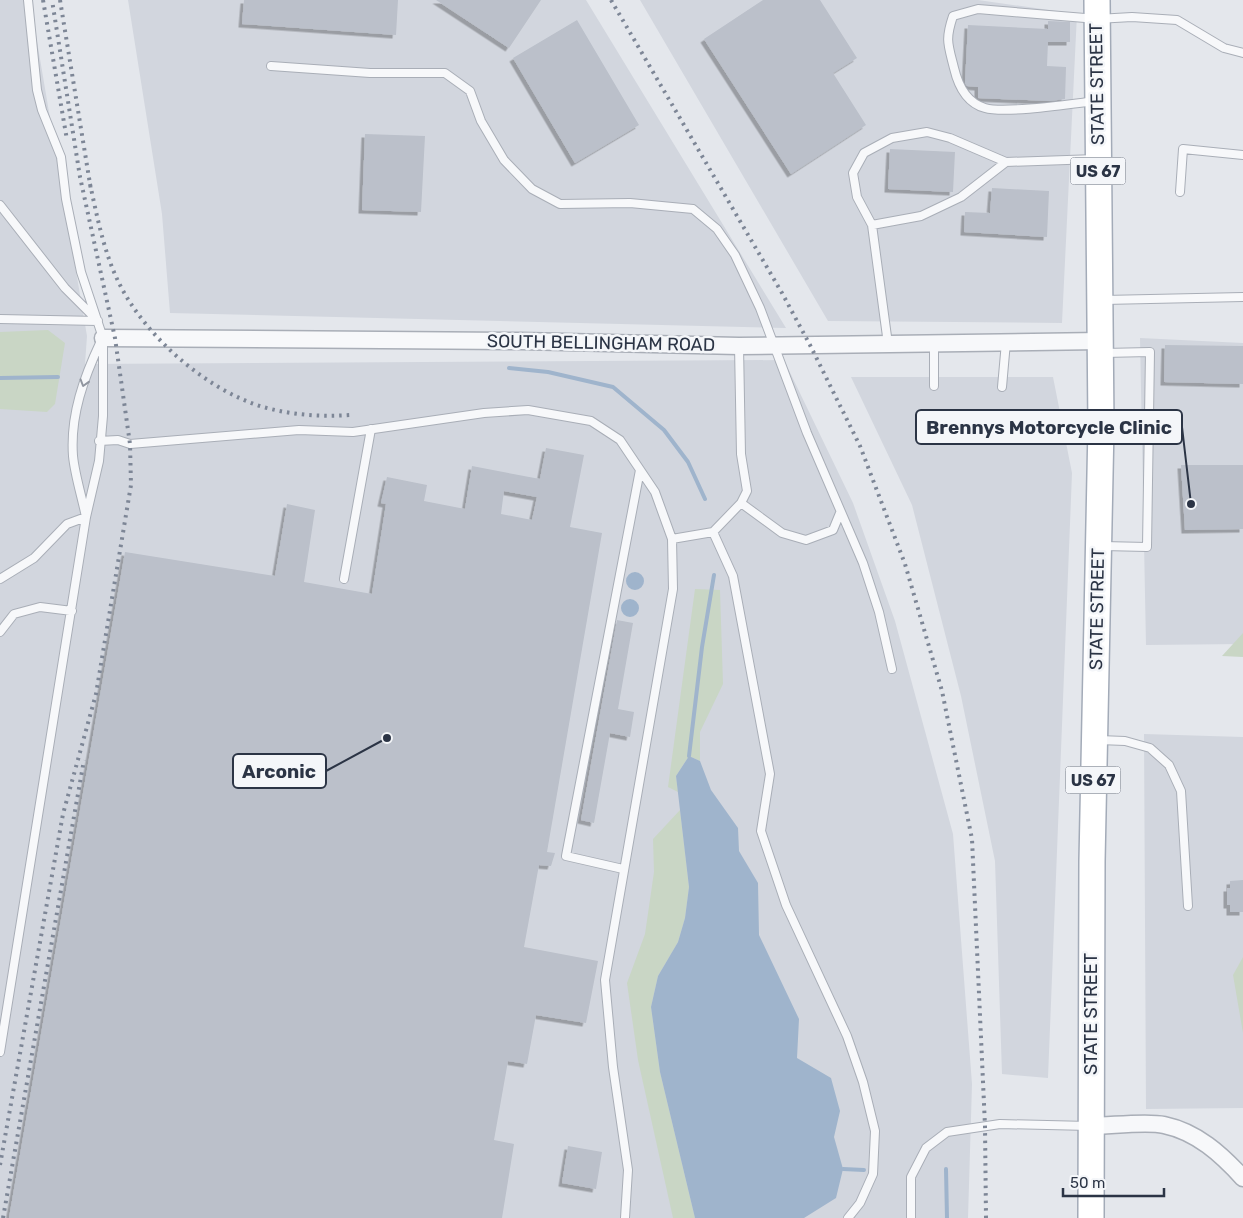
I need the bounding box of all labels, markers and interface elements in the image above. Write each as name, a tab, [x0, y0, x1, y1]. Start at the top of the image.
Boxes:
street label: STATE STREET	[1085, 23, 1109, 145]
road number: US 67	[1070, 158, 1126, 185]
street label: SOUTH BELLINGHAM ROAD	[487, 330, 715, 356]
one-way arrow	[79, 378, 89, 387]
callout: Brennys Motorcycle Clinic	[916, 410, 1182, 444]
text: Brennys Motorcycle Clinic	[926, 416, 1172, 439]
street label: STATE STREET	[1085, 548, 1109, 670]
callout: Arconic	[233, 754, 326, 788]
text: Arconic	[242, 760, 316, 783]
road number: US 67	[1066, 766, 1120, 794]
street label: STATE STREET	[1080, 953, 1102, 1075]
scale bar	[1063, 1166, 1164, 1198]
text: 50 m	[1070, 1174, 1105, 1192]

